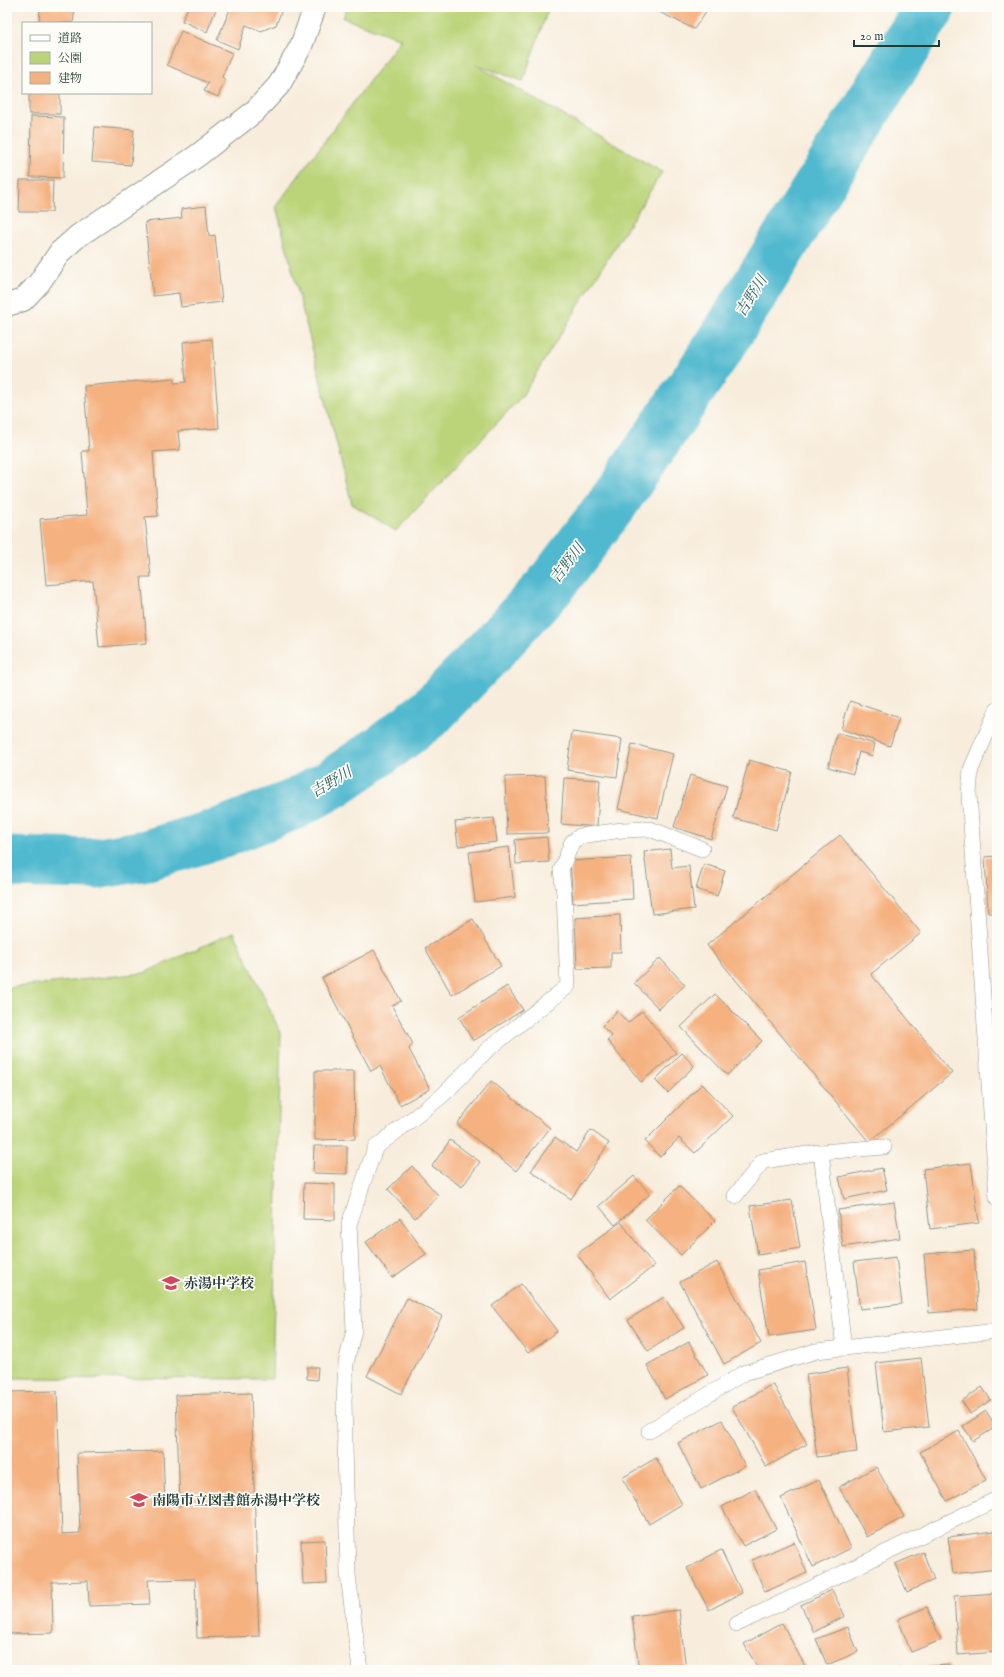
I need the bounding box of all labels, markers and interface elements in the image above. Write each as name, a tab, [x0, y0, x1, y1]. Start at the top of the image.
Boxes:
legend	[22, 22, 152, 94]
scale bar	[854, 22, 939, 48]
text: 20 m	[860, 29, 883, 44]
text: 道路	[58, 31, 82, 46]
text: 公園	[58, 51, 82, 66]
text: 建物	[58, 71, 82, 86]
water label: 吉野川	[731, 270, 772, 320]
water label: 吉野川	[546, 538, 590, 587]
water label: 吉野川	[307, 762, 357, 802]
school or university icon: 赤湯中学校	[161, 1273, 181, 1293]
place label: 赤湯中学校	[184, 1275, 254, 1293]
school or university icon: 南陽市立図書館赤湯中学校	[129, 1490, 149, 1510]
place label: 南陽市立図書館赤湯中学校	[152, 1492, 320, 1510]

